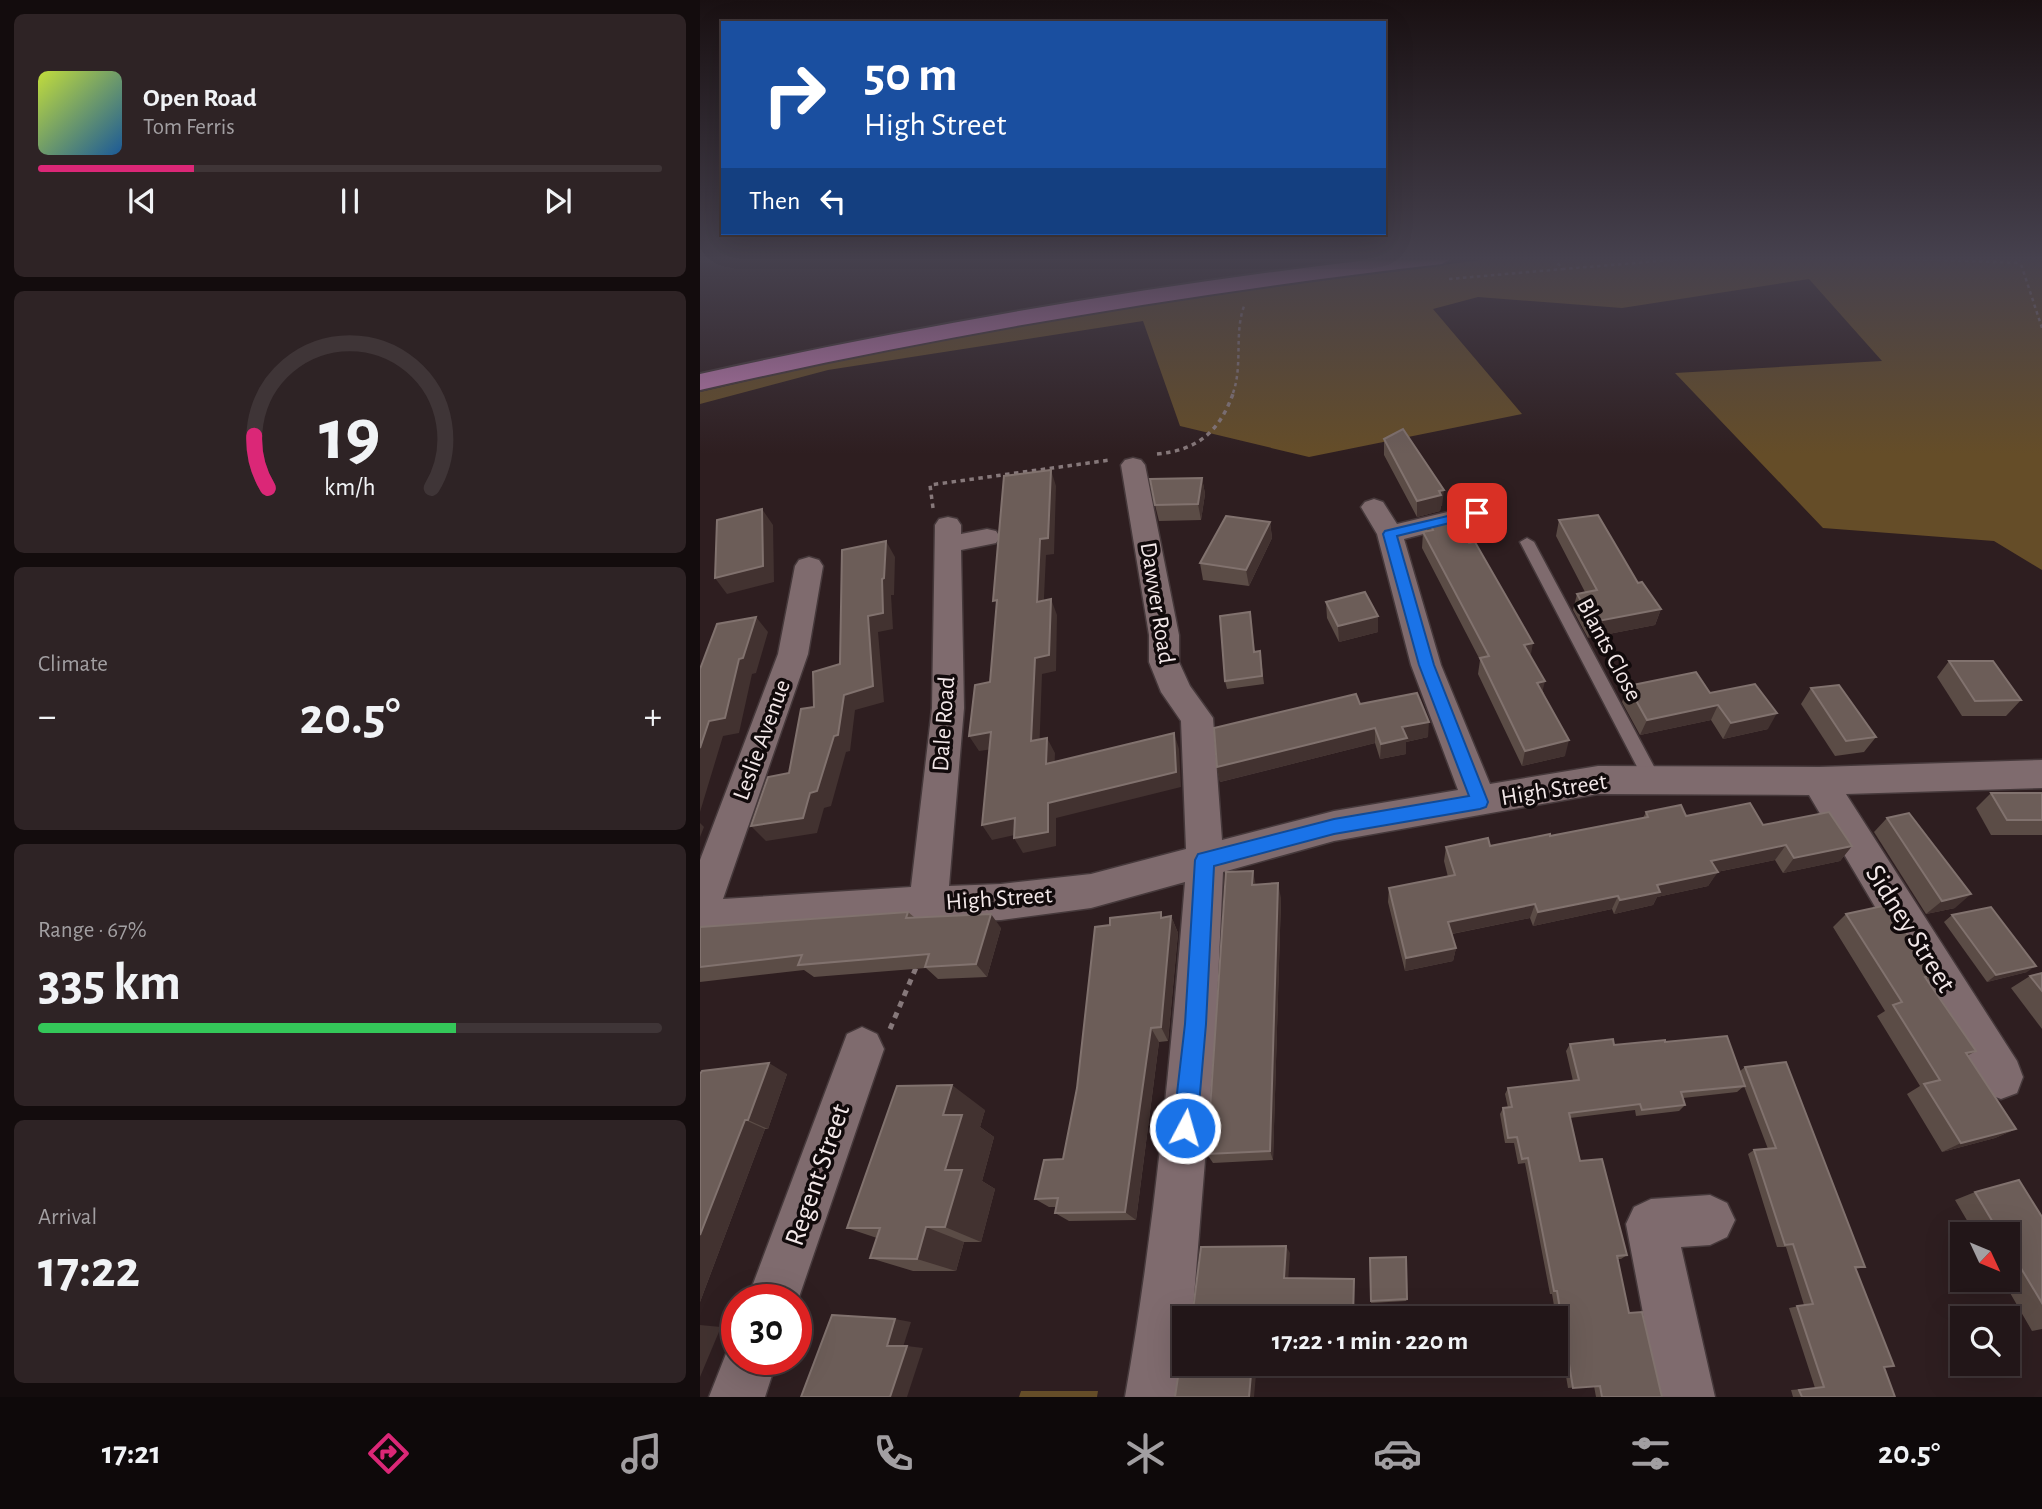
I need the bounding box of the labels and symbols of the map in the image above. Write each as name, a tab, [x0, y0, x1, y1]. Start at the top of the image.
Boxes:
pin	[1447, 483, 1507, 543]
street label: Dawver Road	[1136, 540, 1178, 666]
street label: Blants Close	[1572, 595, 1646, 705]
street label: Dale Road	[929, 676, 959, 772]
street label: Leslie Avenue	[729, 677, 795, 803]
street label: High Street	[1499, 770, 1609, 810]
street label: Sidney Street	[1860, 860, 1960, 998]
street label: High Street	[945, 883, 1053, 915]
position arrow	[1148, 1091, 1222, 1165]
street label: Regent Street	[781, 1101, 855, 1249]
north arrow	[1950, 1222, 2020, 1292]
speed limit sign: 30	[721, 1284, 812, 1375]

